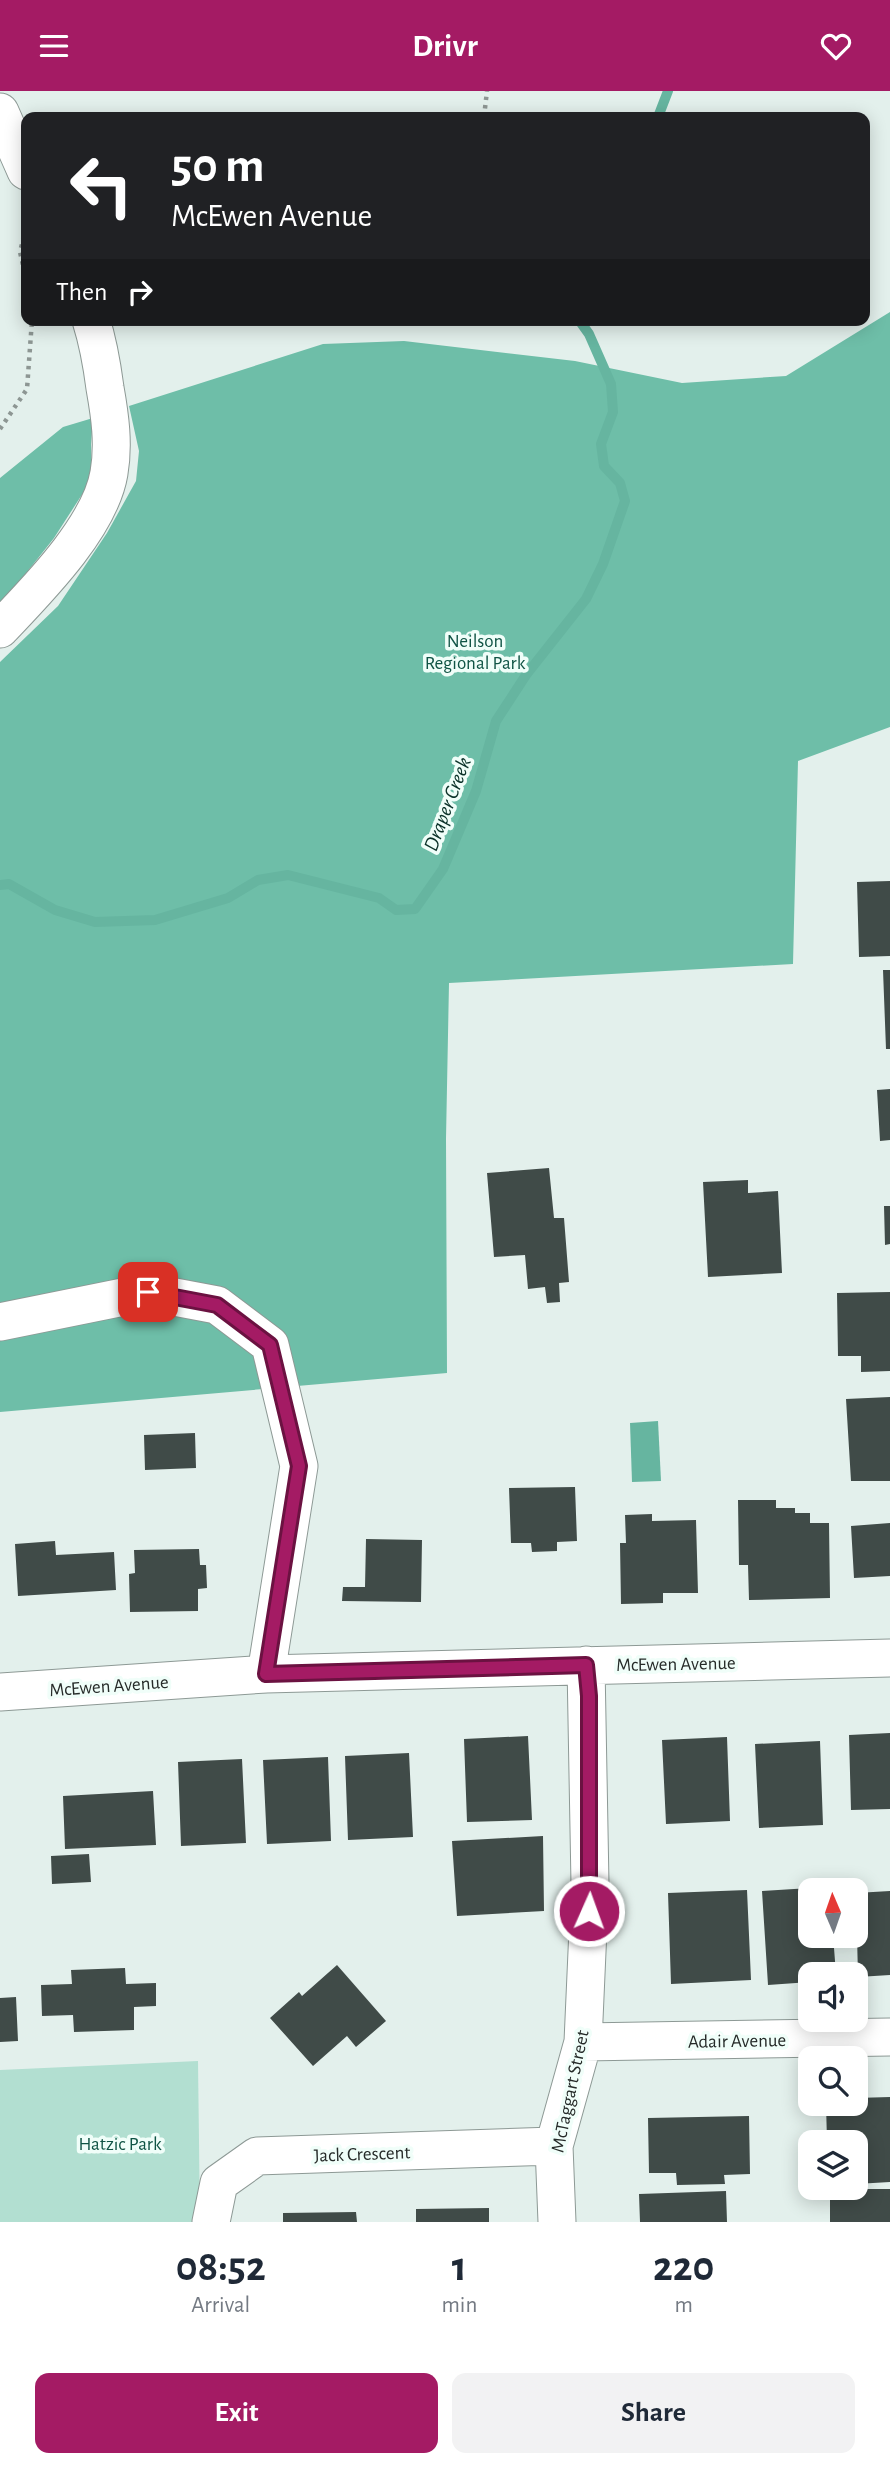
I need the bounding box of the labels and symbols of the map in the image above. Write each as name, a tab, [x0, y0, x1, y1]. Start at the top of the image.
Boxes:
park label: Neilson Regional Park	[425, 632, 526, 673]
water label: Draper Creek	[420, 754, 476, 854]
pin	[118, 1262, 178, 1322]
street label: McEwen Avenue	[616, 1654, 736, 1675]
street label: McEwen Avenue	[49, 1673, 169, 1700]
position arrow	[552, 1874, 626, 1948]
north arrow	[798, 1878, 868, 1948]
street label: McTaggart Street	[548, 2028, 593, 2154]
street label: Adair Avenue	[688, 2031, 786, 2052]
park label: Hatzic Park	[78, 2135, 162, 2154]
street label: Jack Crescent	[313, 2143, 411, 2166]

